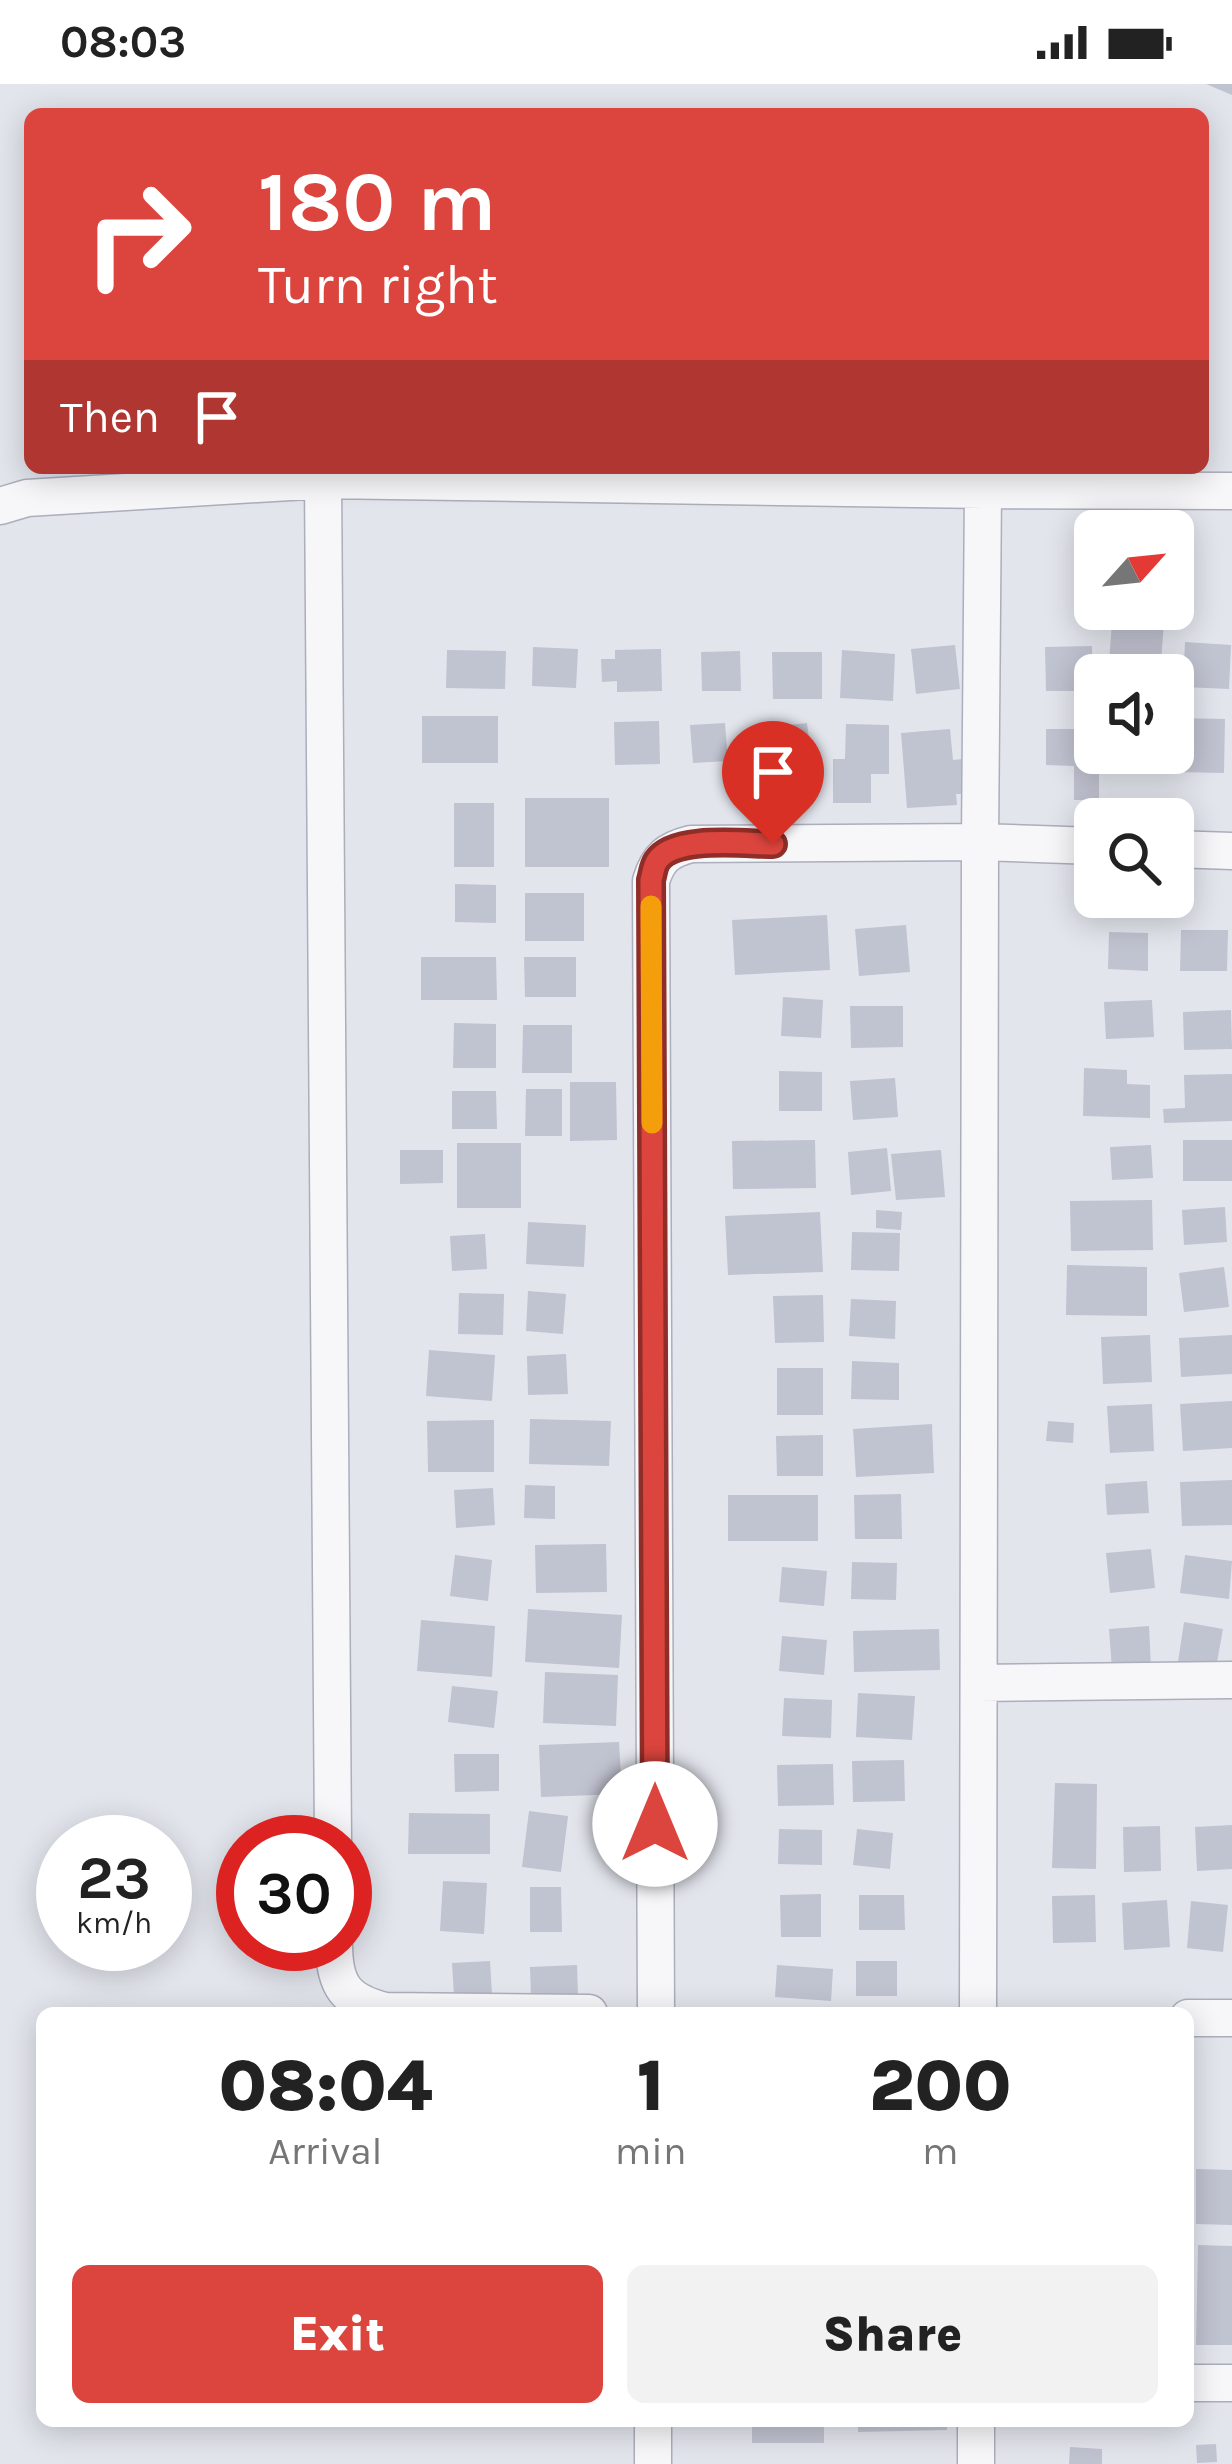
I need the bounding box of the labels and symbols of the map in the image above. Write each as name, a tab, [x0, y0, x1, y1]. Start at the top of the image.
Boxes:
north arrow	[1074, 510, 1194, 630]
pin	[722, 721, 824, 844]
position arrow	[592, 1761, 718, 1887]
speed limit sign: 30	[216, 1815, 372, 1971]

